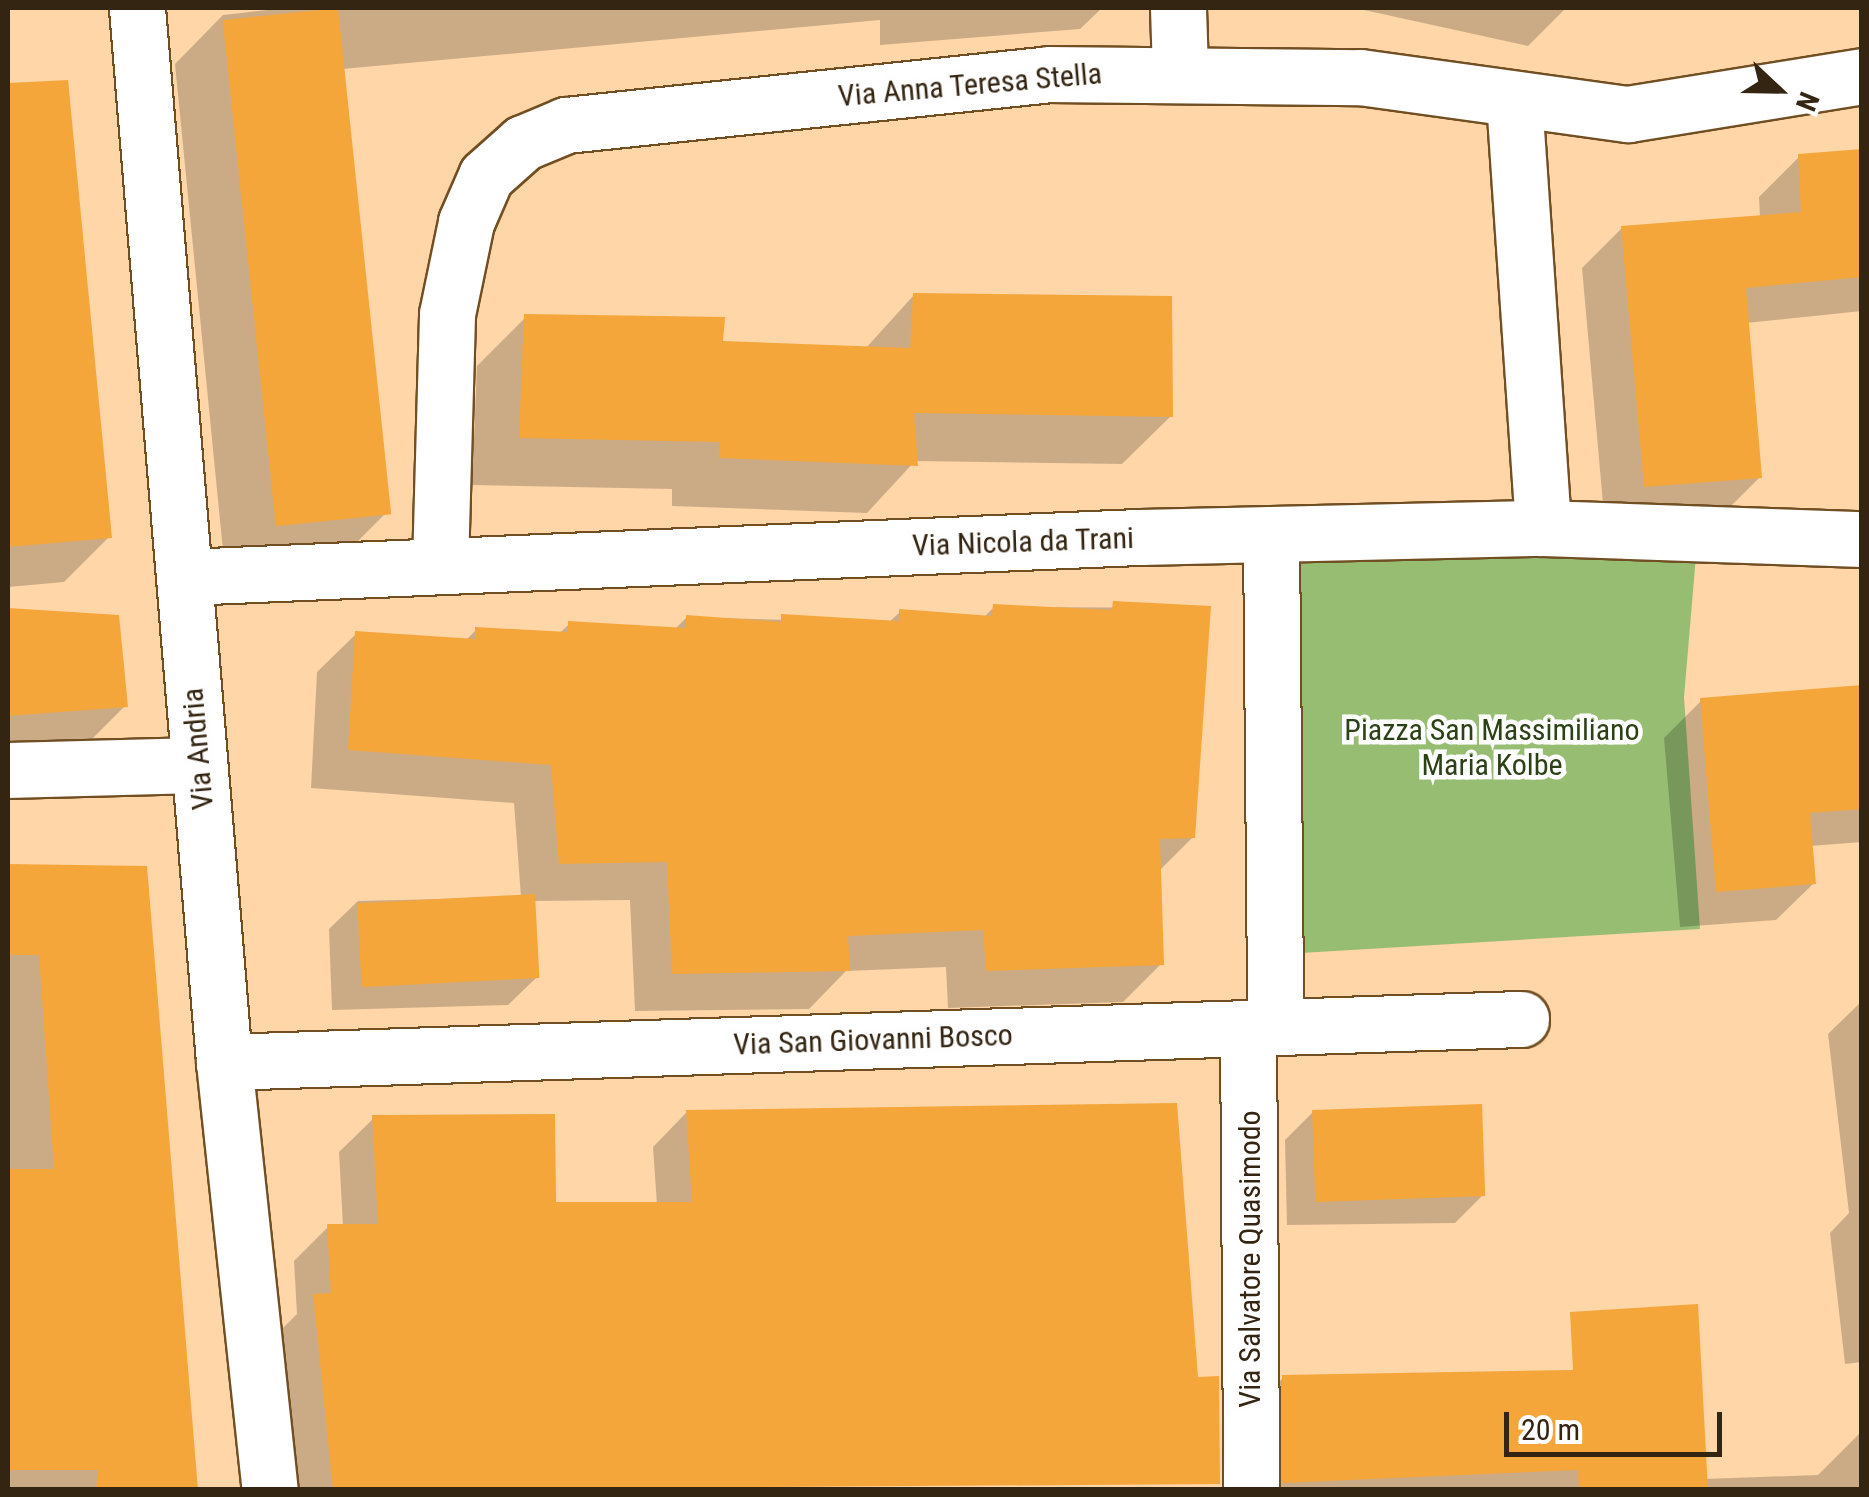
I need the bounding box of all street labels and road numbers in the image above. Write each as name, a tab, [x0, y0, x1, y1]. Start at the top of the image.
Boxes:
street label: Via Anna Teresa Stella	[836, 56, 1104, 114]
street label: Via Nicola da Trani	[911, 520, 1135, 564]
street label: Via Andria	[175, 687, 221, 811]
street label: Via San Giovanni Bosco	[733, 1017, 1013, 1063]
street label: Via Salvatore Quasimodo	[1232, 1110, 1268, 1408]

